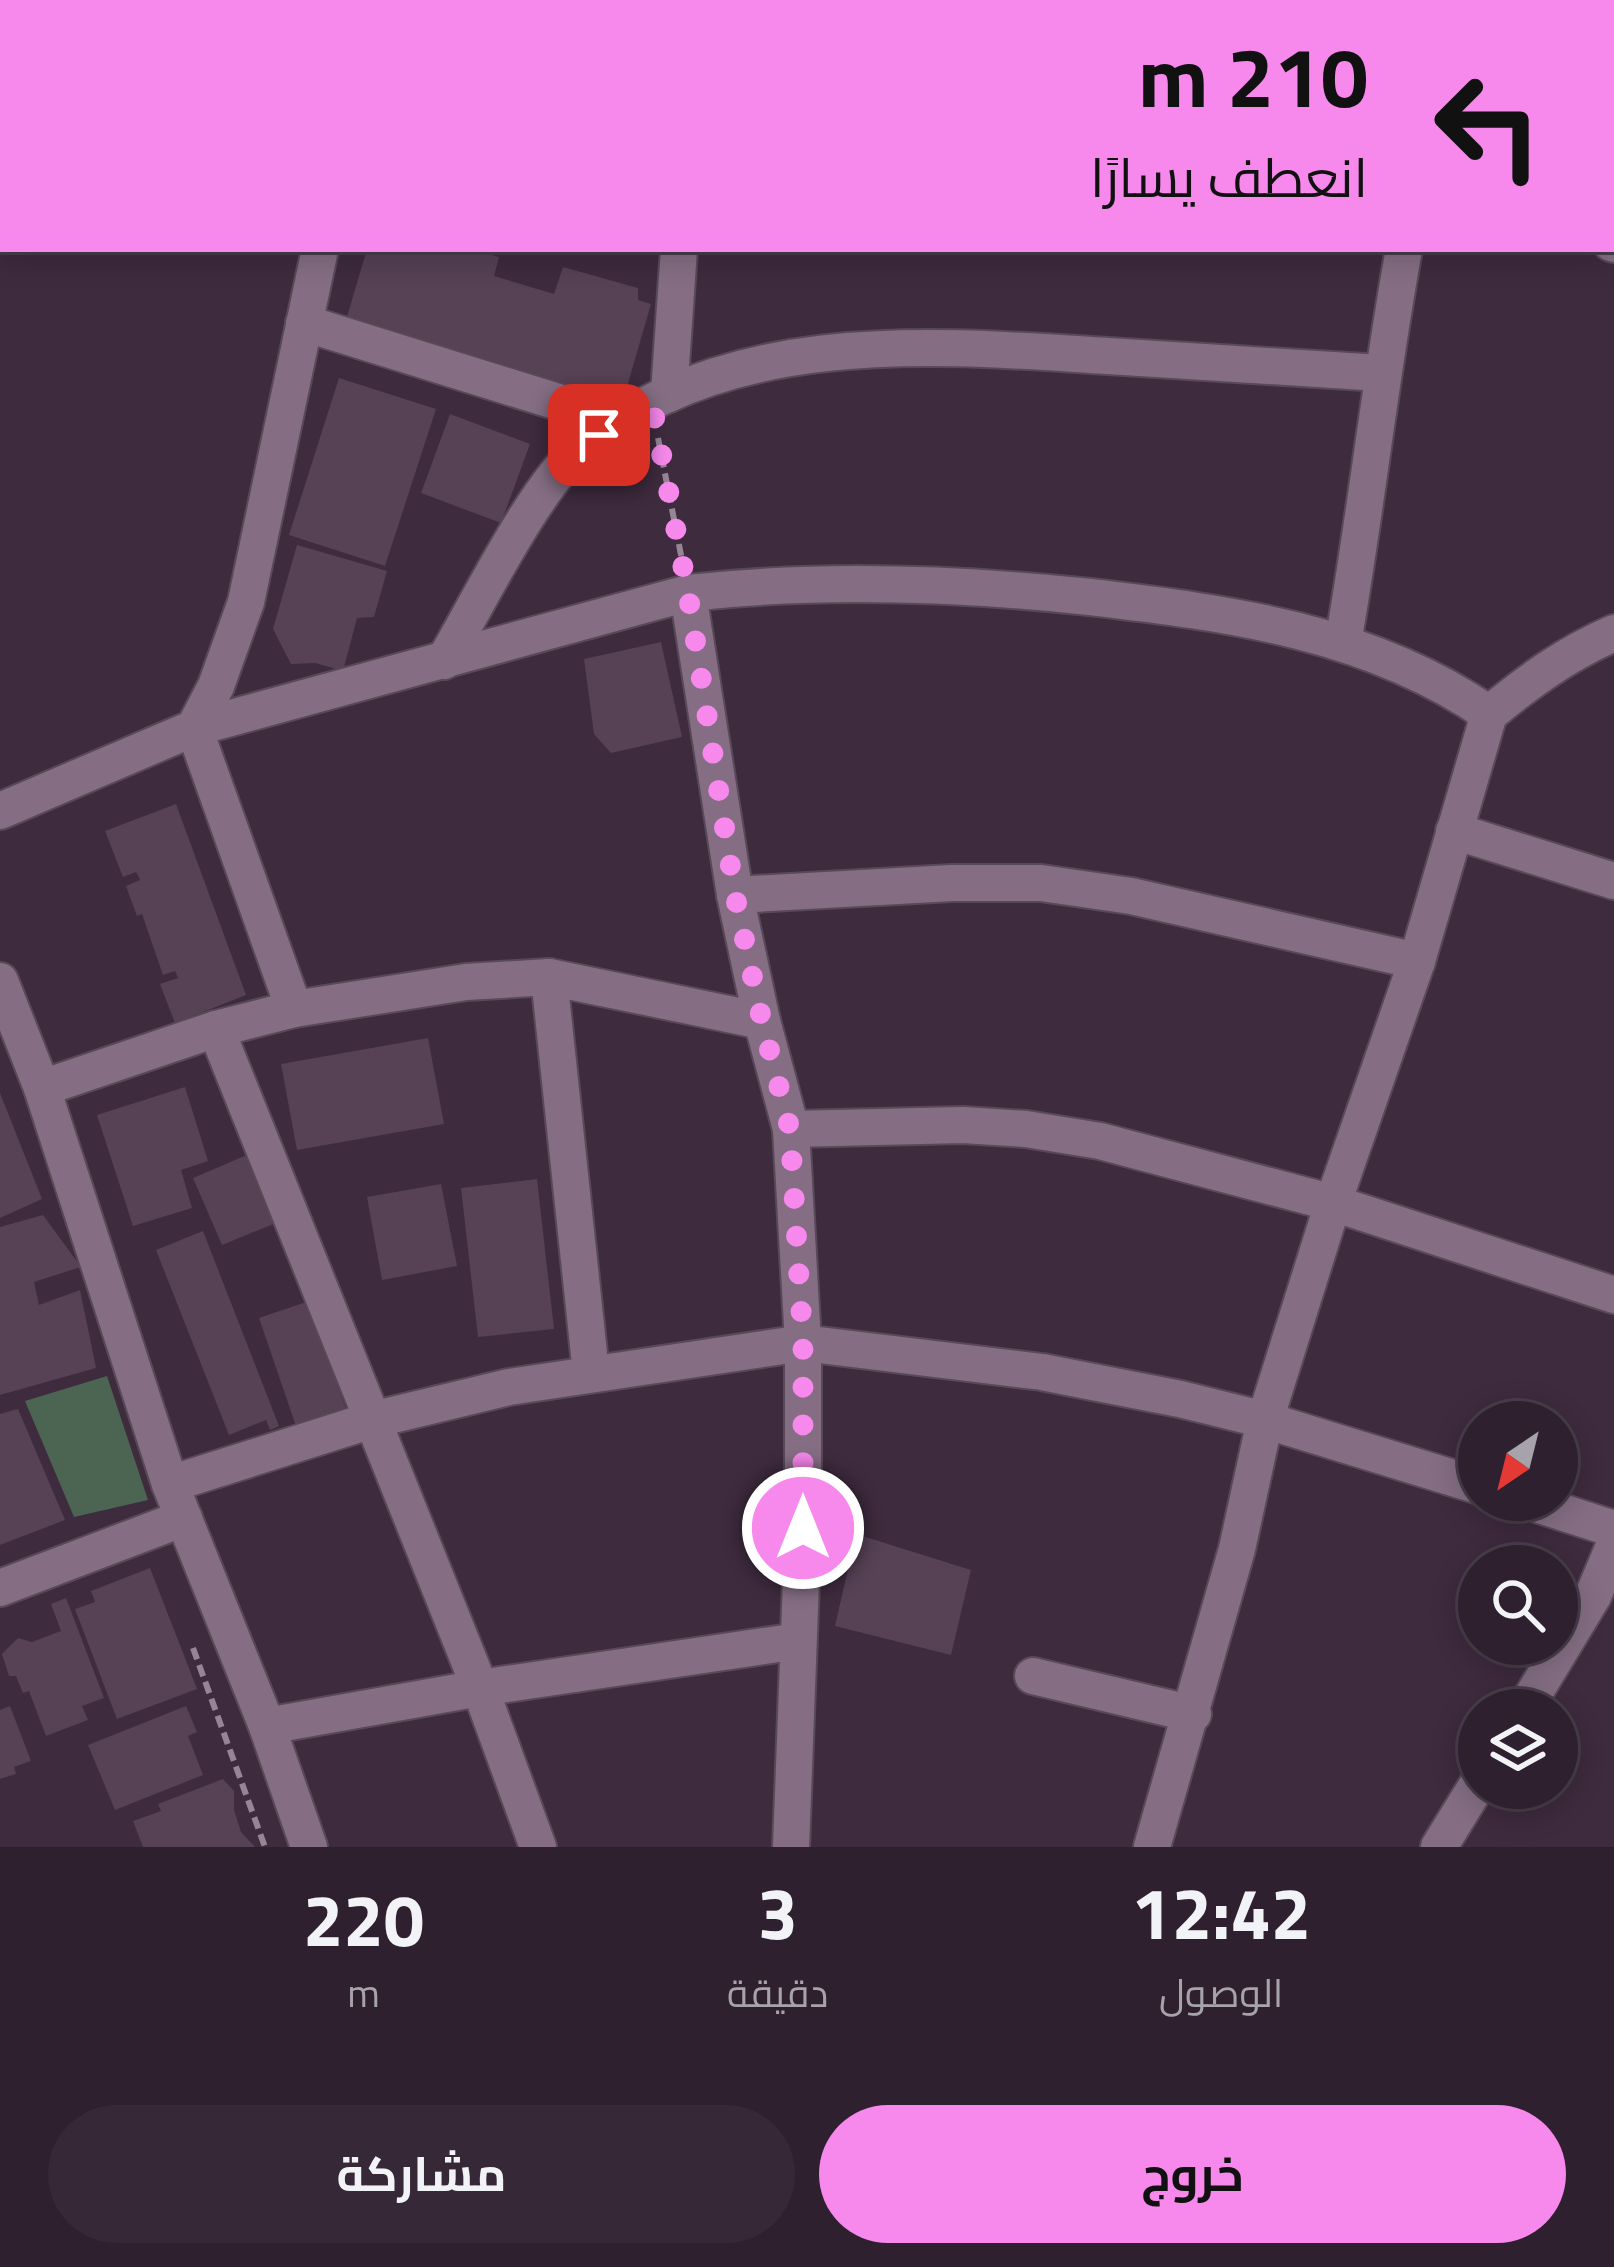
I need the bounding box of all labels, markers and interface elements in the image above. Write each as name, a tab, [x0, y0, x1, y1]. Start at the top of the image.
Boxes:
text: 210 m	[1138, 12, 1368, 140]
icon: left	[1410, 48, 1566, 204]
text: انعطف يسارًا	[1090, 136, 1368, 218]
pin	[548, 384, 650, 486]
icon: arrive	[566, 402, 632, 468]
north arrow	[1458, 1401, 1578, 1521]
map controls	[1458, 1401, 1578, 1809]
position arrow	[740, 1465, 866, 1591]
button: search	[1458, 1545, 1578, 1665]
button: layers	[1458, 1689, 1578, 1809]
text: 3	[757, 1857, 798, 1967]
text: 12:42	[1131, 1857, 1311, 1967]
text: 220	[303, 1864, 424, 1974]
text: m	[347, 1963, 380, 2022]
text: دقيقة	[727, 1963, 828, 2022]
text: الوصول	[1159, 1963, 1283, 2022]
button: مشاركة	[48, 2105, 795, 2243]
button: خروج	[819, 2105, 1566, 2243]

